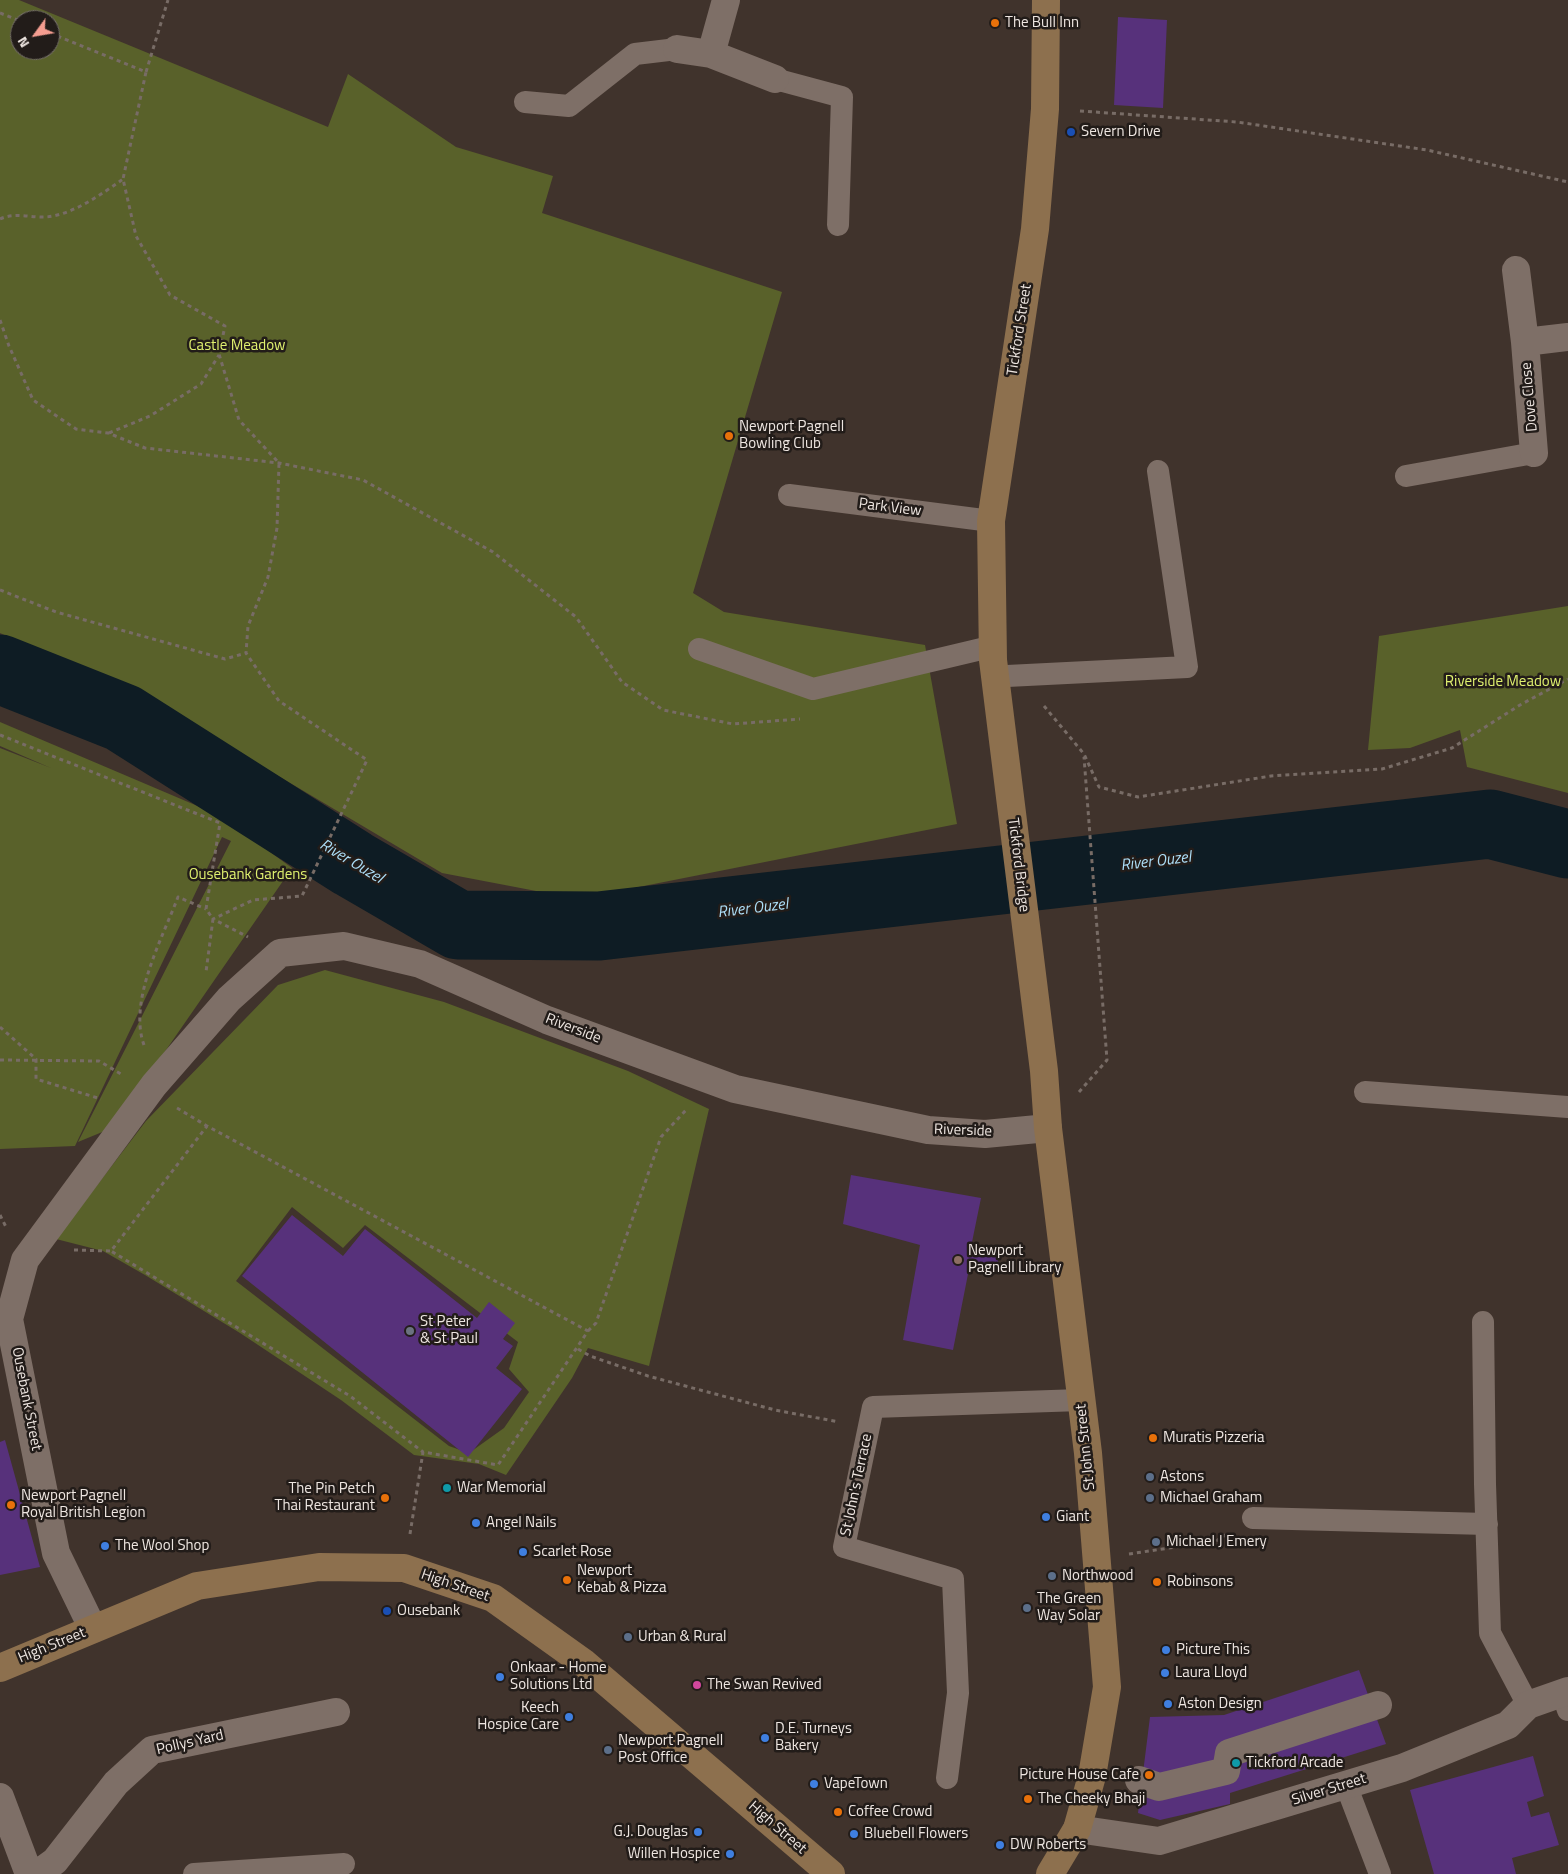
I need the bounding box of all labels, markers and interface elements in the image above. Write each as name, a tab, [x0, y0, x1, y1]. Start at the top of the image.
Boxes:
north arrow	[10, 10, 60, 60]
place label: The Bull Inn	[1005, 14, 1079, 32]
marker: The Bull Inn	[989, 17, 1001, 29]
text: N	[11, 33, 34, 52]
place label: Severn Drive	[1081, 123, 1161, 141]
marker: Severn Drive	[1065, 126, 1077, 138]
street label: Tickford Street	[1004, 283, 1036, 377]
park label: Castle Meadow	[188, 337, 286, 355]
street label: Dove Close	[1518, 362, 1542, 432]
place label: Newport Pagnell Bowling Club	[739, 418, 844, 453]
marker: Newport Pagnell Bowling Club	[723, 430, 735, 442]
street label: Park View	[858, 495, 922, 521]
park label: Riverside Meadow	[1445, 673, 1561, 691]
street label: Tickford Bridge	[1003, 817, 1033, 913]
water label: River Ouzel	[316, 836, 386, 888]
water label: River Ouzel	[1120, 848, 1192, 876]
park label: Ousebank Gardens	[189, 866, 307, 884]
water label: River Ouzel	[717, 895, 789, 923]
street label: Riverside	[543, 1010, 603, 1048]
street label: Riverside	[934, 1121, 992, 1141]
place label: Newport Pagnell Library	[968, 1242, 1061, 1277]
marker: Newport Pagnell Library	[952, 1254, 964, 1266]
place label: St Peter & St Paul	[420, 1313, 478, 1348]
marker: St Peter & St Paul	[404, 1325, 416, 1337]
street label: Ousebank Street	[7, 1346, 45, 1452]
street label: St John Street	[1073, 1403, 1099, 1491]
place label: Muratis Pizzeria	[1163, 1429, 1264, 1447]
street label: St John's Terrace	[837, 1432, 877, 1538]
marker: Muratis Pizzeria	[1147, 1432, 1159, 1444]
place label: Astons	[1160, 1468, 1204, 1486]
marker: Astons	[1144, 1471, 1156, 1483]
place label: War Memorial	[457, 1479, 546, 1497]
place label: The Pin Petch Thai Restaurant	[275, 1480, 375, 1515]
marker: War Memorial	[441, 1482, 453, 1494]
place label: Newport Pagnell Royal British Legion	[21, 1487, 146, 1522]
place label: Michael Graham	[1160, 1489, 1262, 1507]
marker: The Pin Petch Thai Restaurant	[379, 1492, 391, 1504]
marker: Michael Graham	[1144, 1492, 1156, 1504]
marker: Newport Pagnell Royal British Legion	[5, 1499, 17, 1511]
place label: Giant	[1056, 1508, 1089, 1526]
marker: Giant	[1040, 1511, 1052, 1523]
place label: Angel Nails	[486, 1514, 556, 1532]
marker: Angel Nails	[470, 1517, 482, 1529]
place label: Michael J Emery	[1166, 1533, 1267, 1551]
marker: Michael J Emery	[1150, 1536, 1162, 1548]
place label: The Wool Shop	[115, 1537, 209, 1555]
marker: The Wool Shop	[99, 1540, 111, 1552]
place label: Scarlet Rose	[533, 1543, 612, 1561]
marker: Scarlet Rose	[517, 1546, 529, 1558]
place label: Newport Kebab & Pizza	[577, 1562, 666, 1597]
street label: High Street	[418, 1566, 492, 1606]
place label: Northwood	[1062, 1567, 1134, 1585]
marker: Northwood	[1046, 1570, 1058, 1582]
place label: Robinsons	[1167, 1573, 1233, 1591]
marker: Newport Kebab & Pizza	[561, 1574, 573, 1586]
marker: Robinsons	[1151, 1576, 1163, 1588]
place label: The Green Way Solar	[1037, 1590, 1101, 1625]
place label: Ousebank	[397, 1602, 460, 1620]
marker: The Green Way Solar	[1021, 1602, 1033, 1614]
marker: Ousebank	[381, 1605, 393, 1617]
street label: High Street	[16, 1624, 88, 1668]
place label: Urban & Rural	[638, 1628, 727, 1646]
marker: Urban & Rural	[622, 1631, 634, 1643]
place label: Picture This	[1176, 1641, 1250, 1659]
marker: Picture This	[1160, 1644, 1172, 1656]
place label: Onkaar - Home Solutions Ltd	[510, 1659, 607, 1694]
place label: Laura Lloyd	[1175, 1664, 1247, 1682]
marker: Laura Lloyd	[1159, 1667, 1171, 1679]
marker: Onkaar - Home Solutions Ltd	[494, 1671, 506, 1683]
place label: The Swan Revived	[707, 1676, 822, 1694]
marker: The Swan Revived	[691, 1679, 703, 1691]
place label: Aston Design	[1178, 1695, 1262, 1713]
marker: Aston Design	[1162, 1698, 1174, 1710]
place label: Keech Hospice Care	[477, 1699, 559, 1734]
marker: Keech Hospice Care	[563, 1711, 575, 1723]
place label: D.E. Turneys Bakery	[775, 1720, 852, 1755]
street label: Pollys Yard	[155, 1727, 225, 1759]
place label: Newport Pagnell Post Office	[618, 1732, 723, 1767]
marker: D.E. Turneys Bakery	[759, 1732, 771, 1744]
marker: Newport Pagnell Post Office	[602, 1744, 614, 1756]
place label: Tickford Arcade	[1246, 1754, 1343, 1772]
marker: Tickford Arcade	[1230, 1757, 1242, 1769]
place label: Picture House Cafe	[1019, 1766, 1139, 1784]
marker: Picture House Cafe	[1143, 1769, 1155, 1781]
street label: Silver Street	[1290, 1770, 1368, 1810]
place label: VapeTown	[824, 1775, 888, 1793]
marker: VapeTown	[808, 1778, 820, 1790]
place label: The Cheeky Bhaji	[1038, 1790, 1145, 1808]
marker: The Cheeky Bhaji	[1022, 1793, 1034, 1805]
street label: High Street	[744, 1798, 810, 1858]
place label: Coffee Crowd	[848, 1803, 932, 1821]
marker: Coffee Crowd	[832, 1806, 844, 1818]
place label: G.J. Douglas	[613, 1823, 688, 1841]
place label: Bluebell Flowers	[864, 1825, 968, 1843]
marker: G.J. Douglas	[692, 1826, 704, 1838]
marker: Bluebell Flowers	[848, 1828, 860, 1840]
place label: DW Roberts	[1010, 1836, 1086, 1854]
marker: DW Roberts	[994, 1839, 1006, 1851]
place label: Willen Hospice	[627, 1845, 720, 1863]
marker: Willen Hospice	[724, 1848, 736, 1860]

